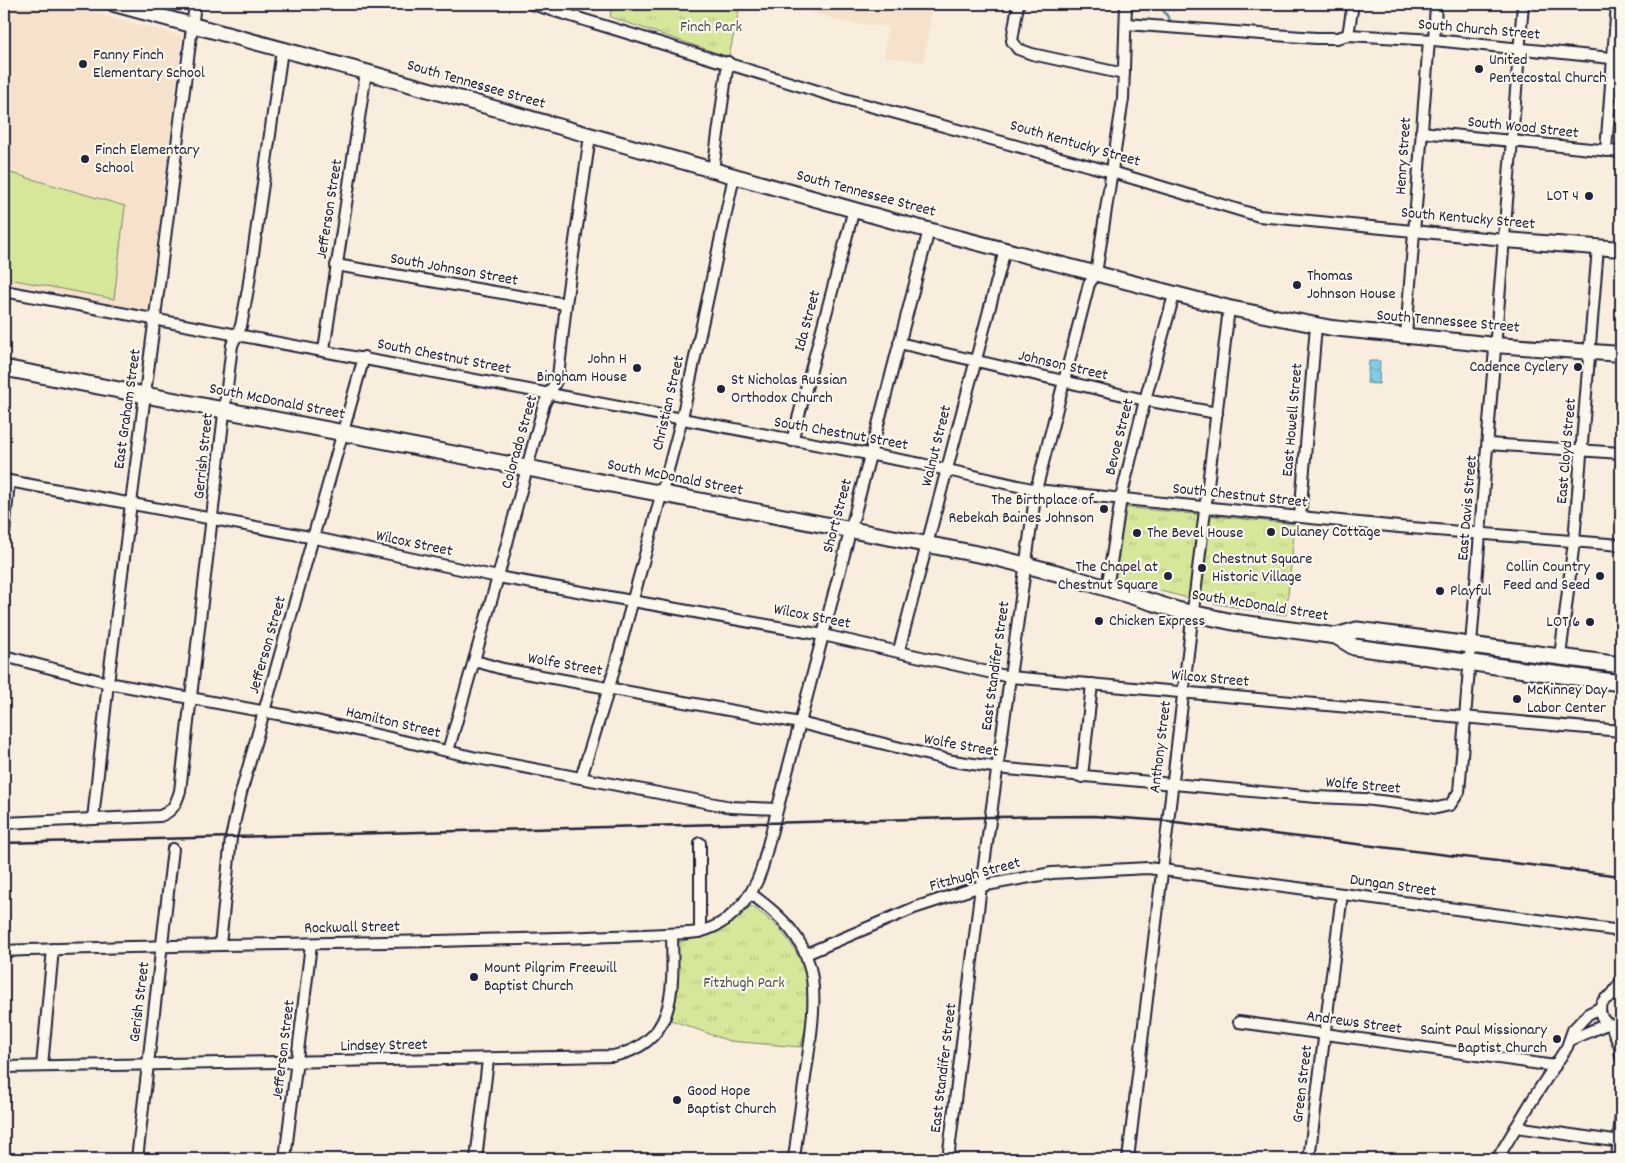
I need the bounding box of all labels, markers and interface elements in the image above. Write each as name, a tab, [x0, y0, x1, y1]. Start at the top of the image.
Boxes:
street label: South Church Street	[1417, 13, 1541, 47]
park label: Finch Park	[680, 16, 742, 39]
place label: Fanny Finch Elementary School	[93, 44, 205, 85]
place label: United Pentecostal Church	[1489, 49, 1607, 90]
street label: South Tennessee Street	[404, 54, 548, 116]
marker: Fanny Finch Elementary School	[77, 58, 89, 70]
marker: United Pentecostal Church	[1473, 63, 1485, 75]
street label: South Wood Street	[1466, 111, 1580, 145]
street label: South Kentucky Street	[1007, 114, 1143, 174]
street label: Henry Street	[1390, 116, 1418, 196]
place label: Finch Elementary School	[95, 139, 200, 180]
marker: Finch Elementary School	[79, 153, 91, 165]
street label: Jefferson Street	[311, 157, 349, 260]
street label: South Tennessee Street	[794, 164, 938, 224]
place label: LOT 4	[1547, 185, 1579, 208]
marker: LOT 4	[1583, 190, 1595, 202]
street label: South Kentucky Street	[1400, 202, 1536, 236]
street label: South Johnson Street	[388, 247, 520, 293]
place label: Thomas Johnson House	[1307, 265, 1396, 306]
marker: Thomas Johnson House	[1291, 279, 1303, 291]
street label: Ida Street	[789, 288, 827, 354]
street label: South Tennessee Street	[1376, 304, 1520, 340]
street label: South Chestnut Street	[375, 333, 513, 381]
street label: Johnson Street	[1016, 345, 1110, 388]
street label: East Graham Street	[108, 347, 148, 470]
place label: John H Bingham House	[537, 348, 627, 389]
street label: Christian Street	[647, 353, 691, 453]
place label: Cadence Cyclery	[1469, 356, 1569, 379]
marker: Cadence Cyclery	[1572, 361, 1584, 373]
marker: John H Bingham House	[631, 362, 643, 374]
street label: East Howell Street	[1277, 362, 1309, 478]
place label: St Nicholas Russian Orthodox Church	[731, 369, 847, 410]
street label: South McDonald Street	[207, 378, 347, 426]
marker: St Nicholas Russian Orthodox Church	[715, 383, 727, 395]
street label: Colorado Street	[496, 392, 544, 492]
street label: Bevoe Street	[1099, 396, 1141, 478]
street label: East Cloyd Street	[1551, 397, 1583, 505]
street label: Walnut Street	[916, 403, 958, 489]
street label: South Chestnut Street	[772, 411, 910, 457]
street label: Gerrish Street	[188, 412, 220, 500]
street label: South McDonald Street	[605, 454, 745, 502]
street label: East Davis Street	[1452, 454, 1484, 562]
street label: Short Street	[817, 476, 859, 556]
street label: South Chestnut Street	[1171, 477, 1309, 515]
place label: The Birthplace of Rebekah Baines Johnson	[948, 489, 1094, 530]
marker: The Birthplace of Rebekah Baines Johnson	[1098, 503, 1110, 515]
place label: Dulaney Cottage	[1281, 521, 1380, 544]
place label: The Bevel House	[1147, 522, 1243, 545]
street label: Wilcox Street	[373, 525, 455, 563]
marker: Dulaney Cottage	[1265, 526, 1277, 538]
marker: The Bevel House	[1131, 527, 1143, 539]
place label: Chestnut Square Historic Village	[1212, 548, 1312, 589]
place label: The Chapel at Chestnut Square	[1058, 556, 1158, 597]
place label: Collin Country Feed and Seed	[1503, 556, 1591, 597]
marker: Chestnut Square Historic Village	[1196, 562, 1208, 574]
marker: The Chapel at Chestnut Square	[1162, 570, 1174, 582]
marker: Collin Country Feed and Seed	[1594, 570, 1606, 582]
place label: Playful	[1450, 580, 1492, 603]
street label: South McDonald Street	[1190, 584, 1330, 628]
marker: Playful	[1434, 585, 1446, 597]
street label: Jefferson Street	[243, 593, 293, 696]
street label: Wilcox Street	[772, 598, 853, 636]
street label: East Standifer Street	[976, 600, 1016, 732]
place label: Chicken Express	[1109, 610, 1206, 633]
place label: LOT 6	[1546, 611, 1580, 634]
marker: Chicken Express	[1093, 615, 1105, 627]
marker: LOT 6	[1584, 616, 1596, 628]
street label: Wolfe Street	[526, 647, 604, 683]
street label: Wilcox Street	[1170, 664, 1250, 694]
place label: McKinney Day Labor Center	[1527, 679, 1608, 720]
marker: McKinney Day Labor Center	[1511, 693, 1523, 705]
street label: Anthony Street	[1144, 699, 1178, 795]
street label: Hamilton Street	[343, 701, 443, 745]
street label: Wolfe Street	[922, 728, 1000, 764]
street label: Wolfe Street	[1324, 771, 1402, 801]
street label: Fitzhugh Street	[927, 852, 1023, 898]
street label: Dungan Street	[1348, 869, 1438, 903]
street label: Rockwall Street	[304, 916, 400, 940]
place label: Mount Pilgrim Freewill Baptist Church	[484, 957, 617, 998]
street label: Gerish Street	[124, 961, 156, 1043]
marker: Mount Pilgrim Freewill Baptist Church	[468, 971, 480, 983]
park label: Fitzhugh Park	[703, 972, 785, 995]
street label: Jefferson Street	[266, 999, 302, 1101]
street label: East Standifer Street	[925, 1002, 963, 1134]
street label: Andrews Street	[1305, 1005, 1403, 1041]
place label: Saint Paul Missionary Baptist Church	[1420, 1019, 1548, 1060]
marker: Saint Paul Missionary Baptist Church	[1551, 1033, 1563, 1045]
street label: Lindsey Street	[340, 1034, 428, 1058]
street label: Green Street	[1287, 1044, 1319, 1124]
place label: Good Hope Baptist Church	[687, 1080, 776, 1121]
marker: Good Hope Baptist Church	[671, 1094, 683, 1106]

